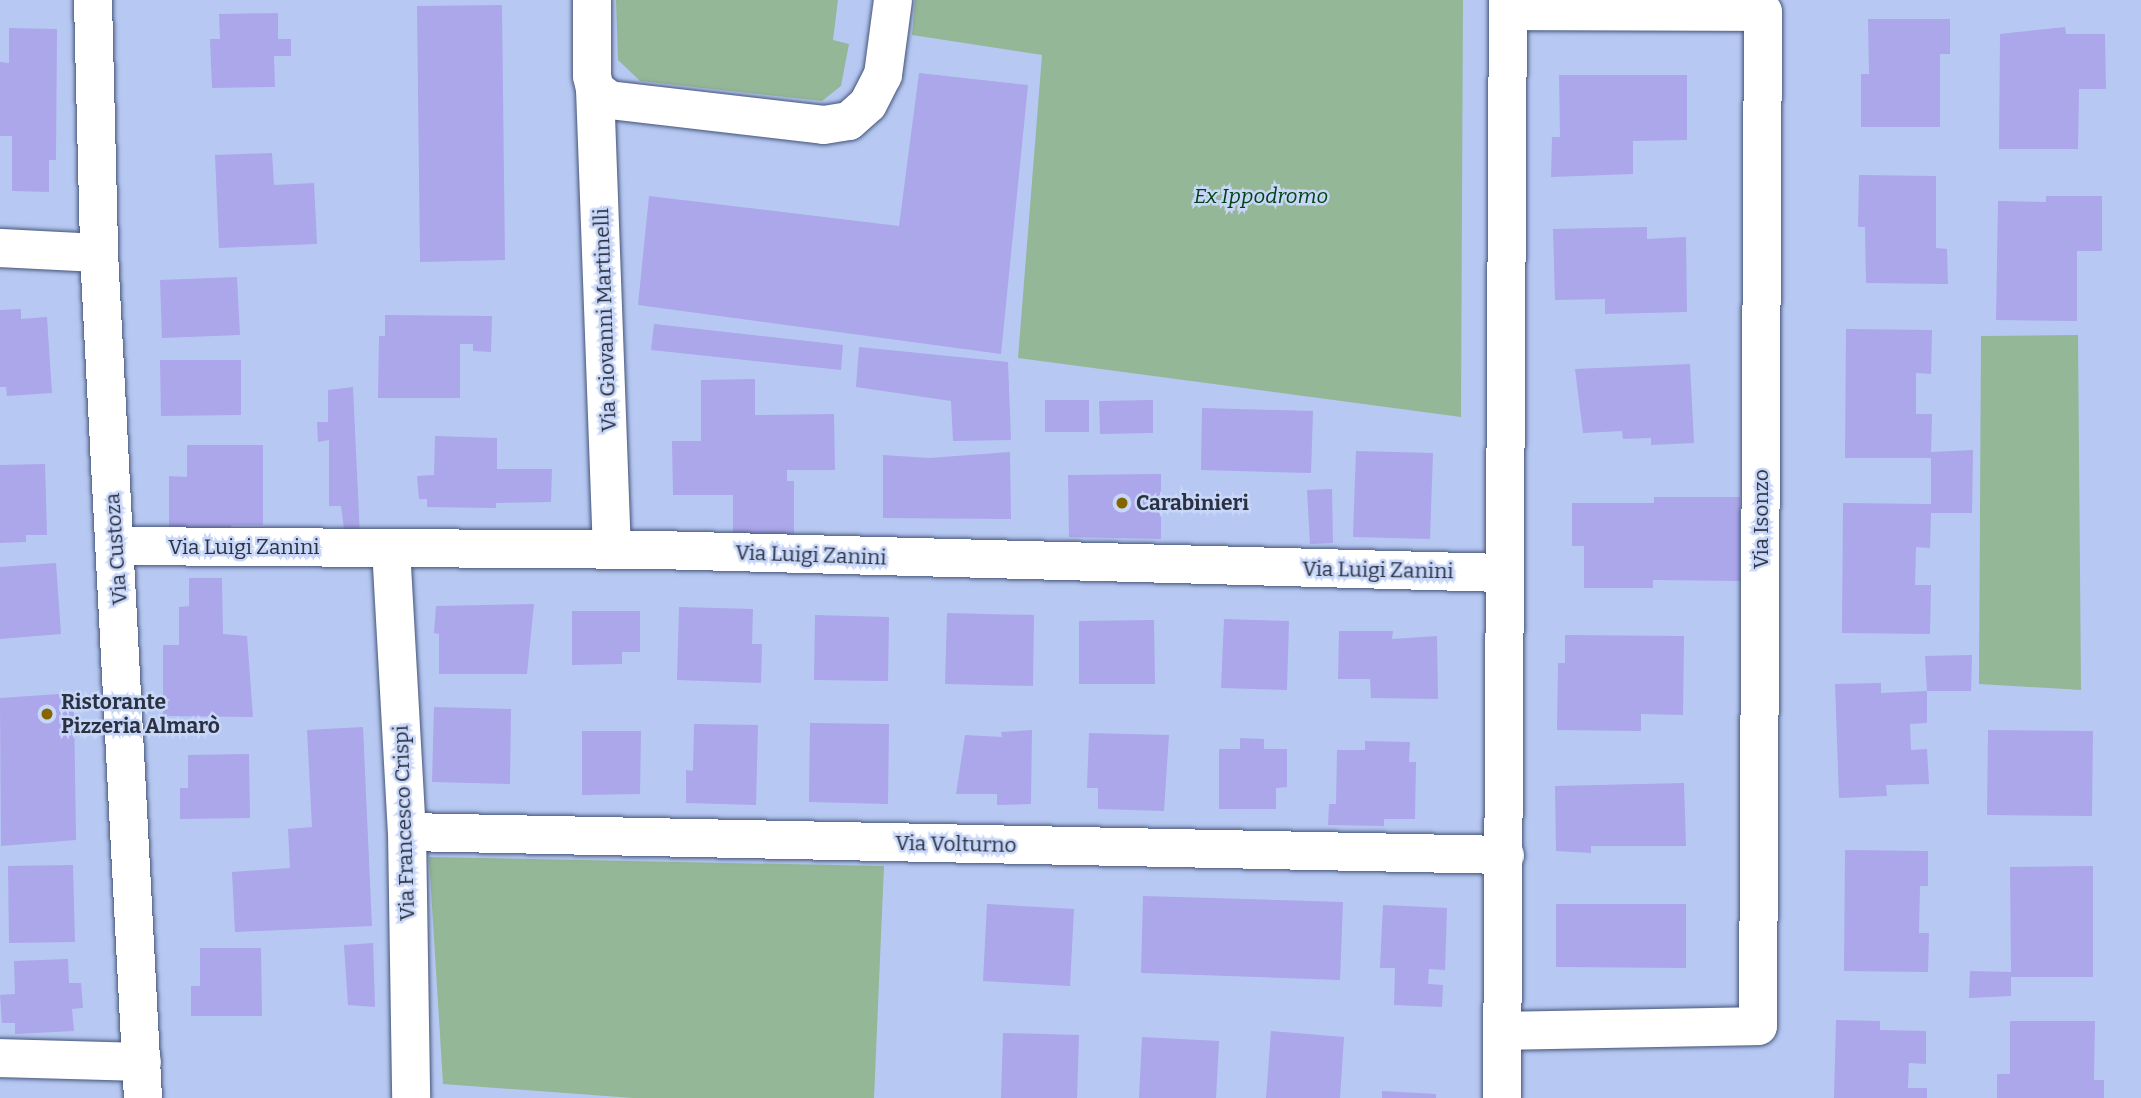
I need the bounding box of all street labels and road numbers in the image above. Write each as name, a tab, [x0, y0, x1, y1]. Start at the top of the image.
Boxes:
street label: Via Giovanni Martinelli	[588, 208, 622, 432]
street label: Via Isonzo	[1748, 469, 1774, 569]
street label: Via Custoza	[100, 492, 132, 606]
street label: Via Luigi Zanini	[168, 534, 320, 560]
street label: Via Luigi Zanini	[735, 540, 887, 570]
street label: Via Luigi Zanini	[1302, 556, 1454, 584]
street label: Via Francesco Crispi	[388, 725, 420, 921]
street label: Via Volturno	[895, 830, 1017, 858]

